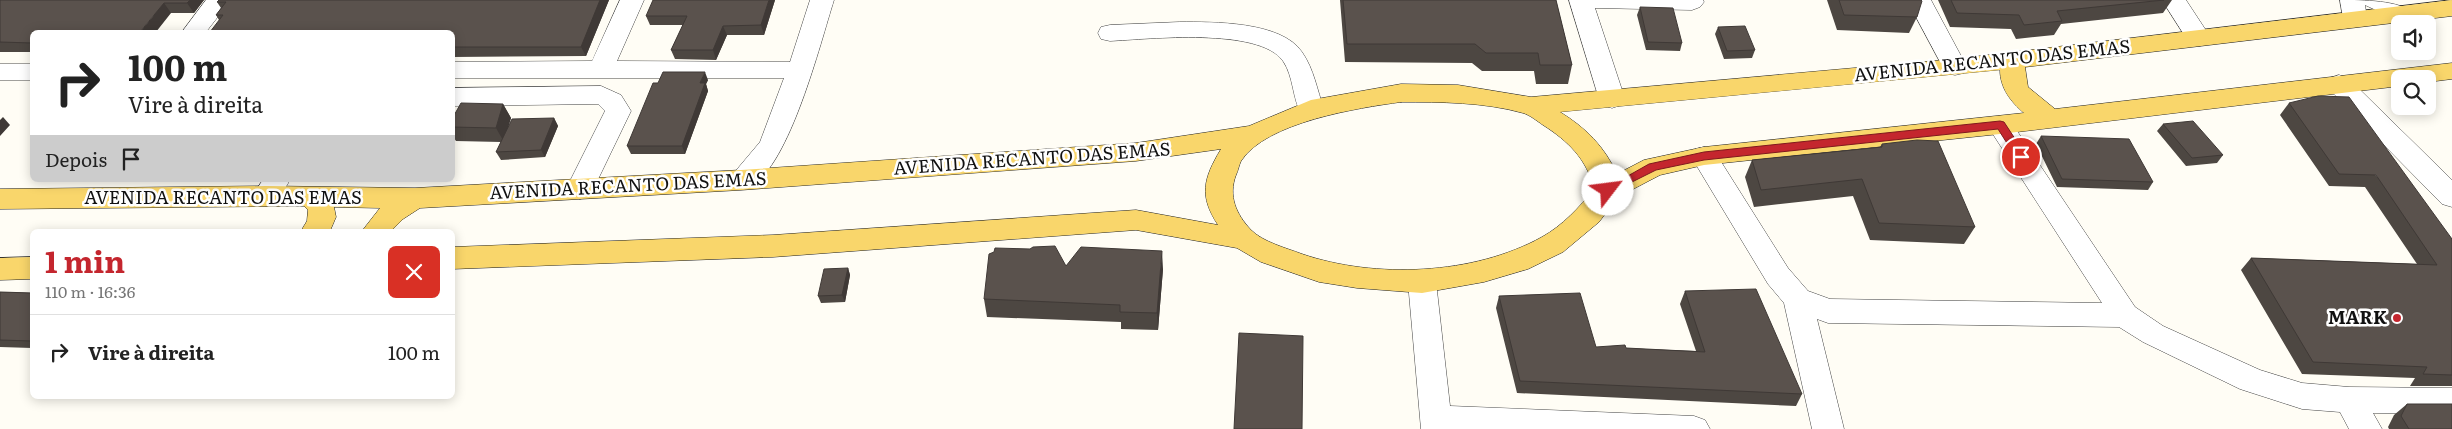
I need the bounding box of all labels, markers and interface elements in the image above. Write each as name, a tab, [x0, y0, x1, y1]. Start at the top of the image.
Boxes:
map controls	[2391, 15, 2436, 115]
button: sound	[2391, 15, 2436, 60]
street label: AVENIDA RECANTO DAS EMAS	[1852, 32, 2131, 87]
text: 100 m	[128, 40, 228, 92]
icon: right	[45, 50, 110, 115]
button: search	[2391, 70, 2436, 115]
text: Vire à direita	[128, 87, 263, 120]
street label: AVENIDA RECANTO DAS EMAS	[893, 134, 1171, 181]
pin	[2000, 136, 2042, 178]
icon: arrive	[2007, 143, 2035, 171]
text: Depois	[45, 145, 107, 173]
icon: arrive	[117, 145, 145, 173]
position arrow	[1581, 163, 1633, 215]
street label: AVENIDA RECANTO DAS EMAS	[489, 164, 767, 205]
street label: AVENIDA RECANTO DAS EMAS	[84, 183, 362, 210]
text: 1 min	[45, 238, 125, 282]
button: close	[388, 246, 440, 298]
text: 110 m · 16:36	[45, 279, 135, 303]
place label: MARK	[2328, 303, 2387, 330]
marker: MARK	[2391, 312, 2403, 324]
icon: right	[45, 338, 73, 366]
text: Vire à direita	[88, 338, 215, 366]
text: 100 m	[388, 338, 440, 366]

